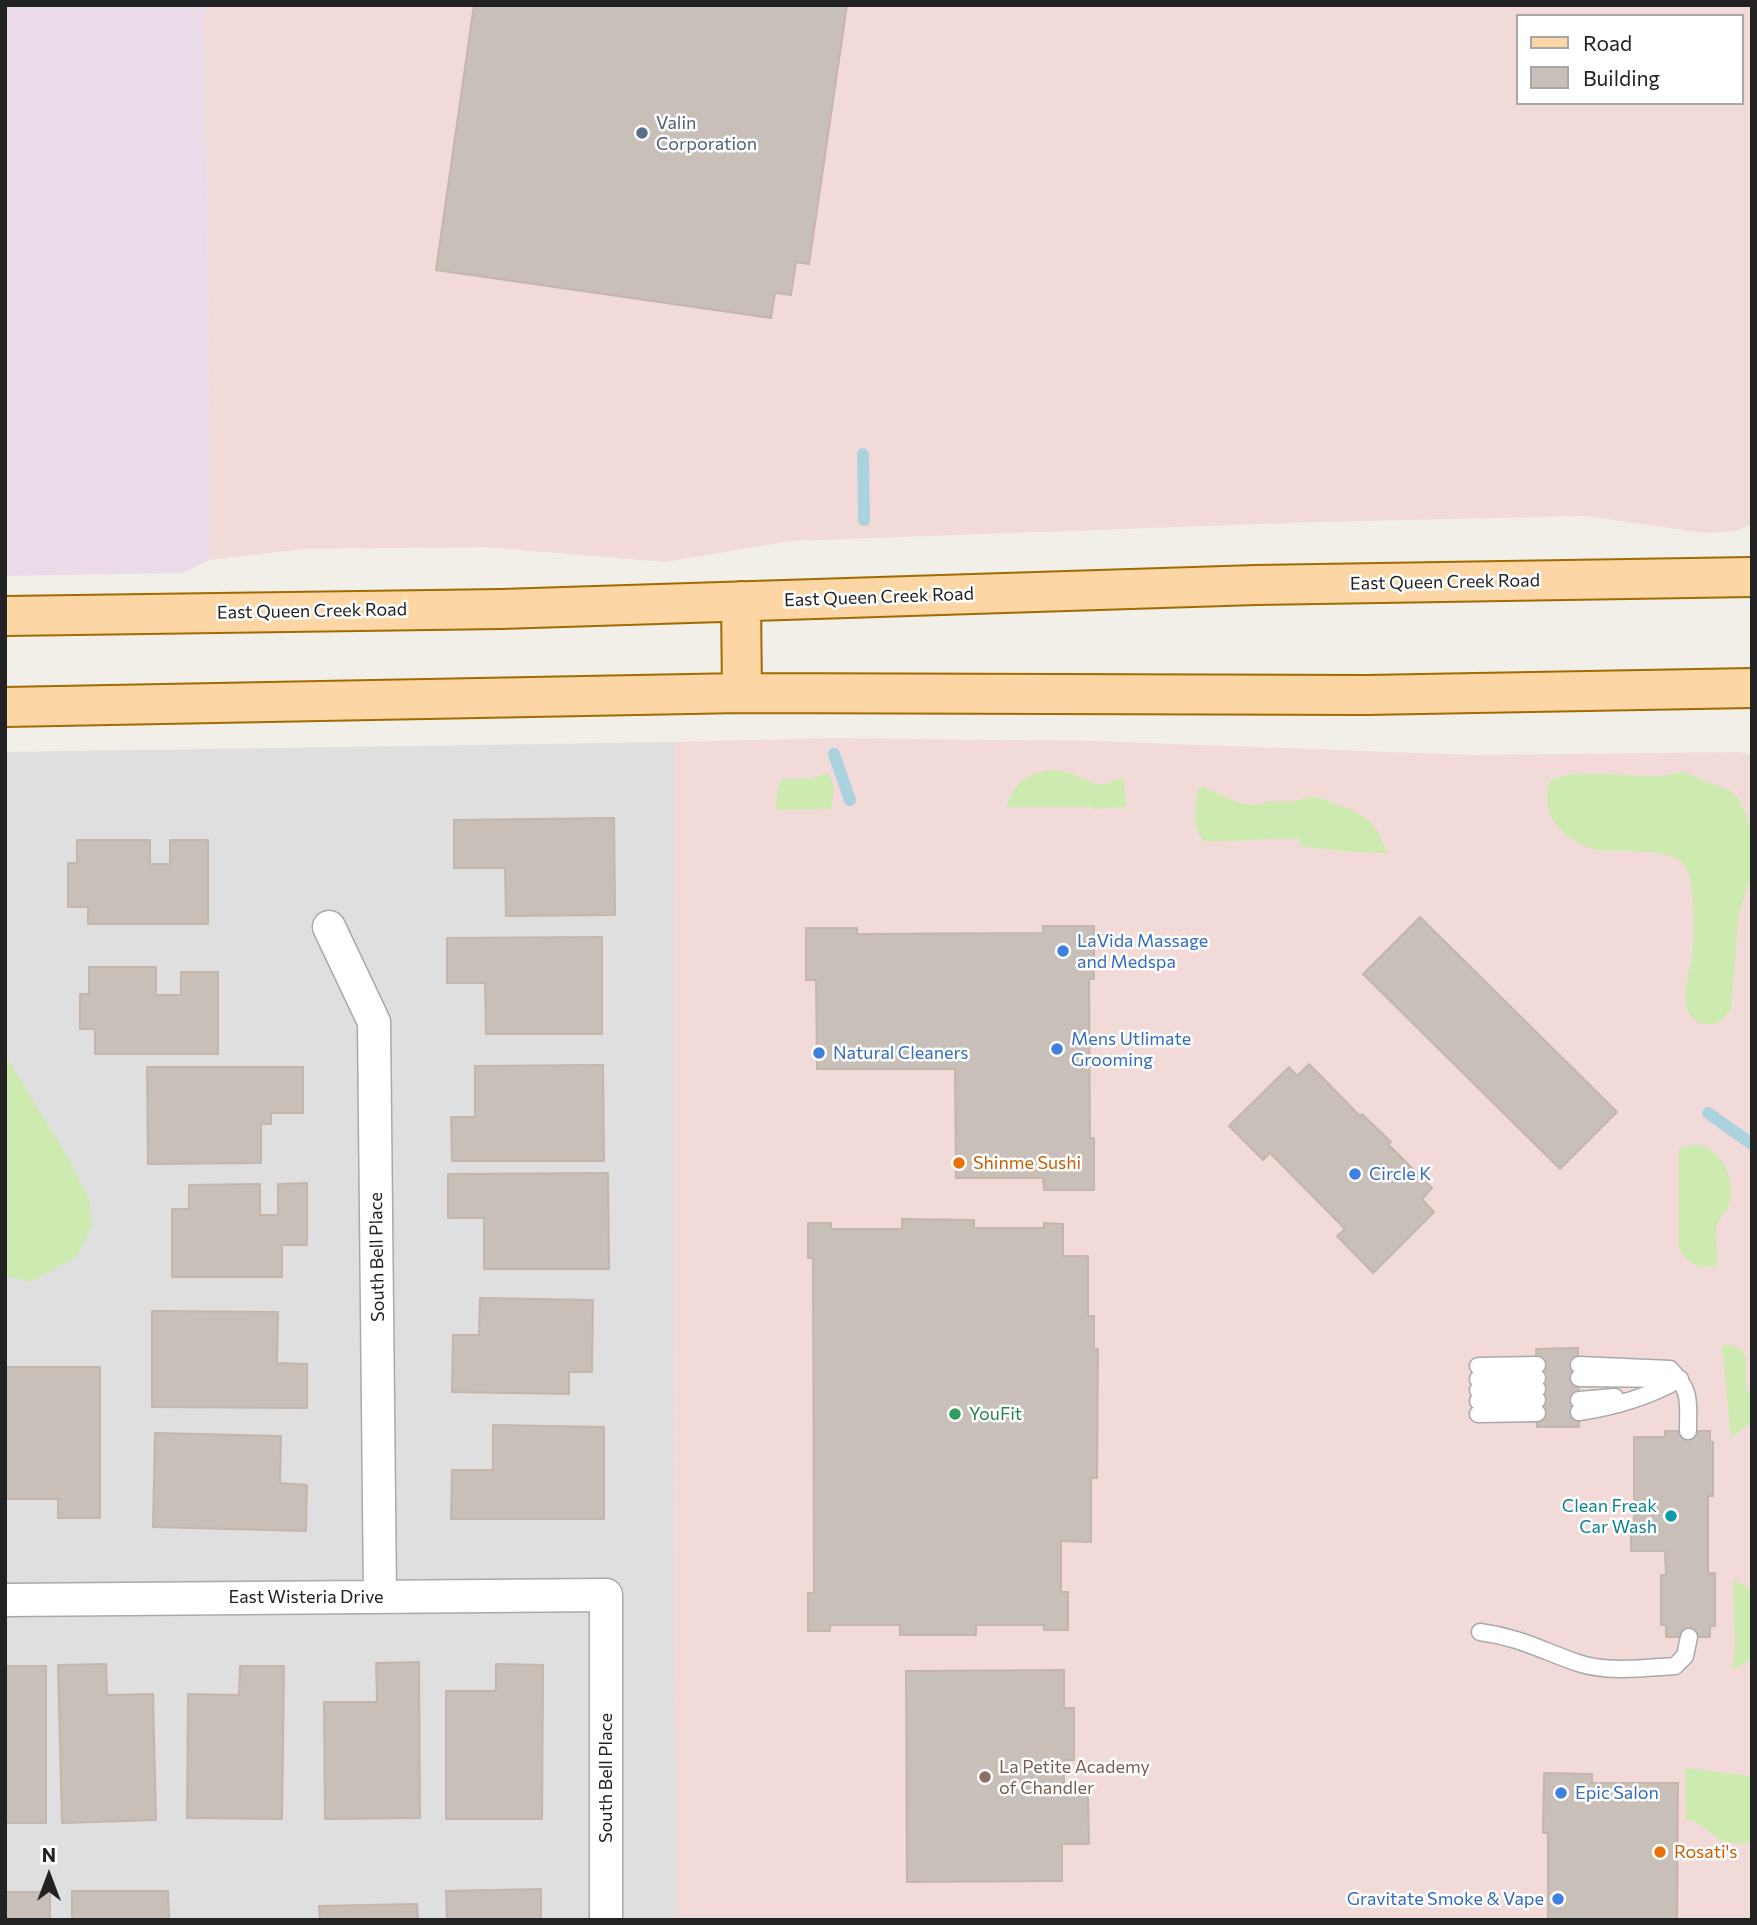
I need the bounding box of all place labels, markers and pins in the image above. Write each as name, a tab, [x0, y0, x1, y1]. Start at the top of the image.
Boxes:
place label: Valin Corporation	[656, 112, 757, 154]
marker: Valin Corporation	[634, 125, 650, 141]
place label: LaVida Massage and Medspa	[1077, 930, 1208, 972]
marker: LaVida Massage and Medspa	[1055, 943, 1071, 959]
place label: Mens Utlimate Grooming	[1071, 1028, 1191, 1070]
marker: Mens Utlimate Grooming	[1049, 1041, 1065, 1057]
place label: Natural Cleaners	[833, 1042, 969, 1064]
marker: Natural Cleaners	[811, 1045, 827, 1061]
place label: Shinme Sushi	[973, 1152, 1081, 1174]
marker: Shinme Sushi	[951, 1155, 967, 1171]
place label: Circle K	[1369, 1163, 1431, 1185]
marker: Circle K	[1347, 1166, 1363, 1182]
place label: YouFit	[969, 1403, 1022, 1425]
marker: YouFit	[947, 1406, 963, 1422]
place label: Clean Freak Car Wash	[1562, 1495, 1657, 1538]
marker: Clean Freak Car Wash	[1663, 1508, 1679, 1524]
place label: La Petite Academy of Chandler	[999, 1756, 1150, 1798]
marker: La Petite Academy of Chandler	[977, 1769, 993, 1785]
place label: Epic Salon	[1575, 1782, 1659, 1804]
marker: Epic Salon	[1553, 1785, 1569, 1801]
place label: Rosati's	[1674, 1841, 1737, 1863]
marker: Rosati's	[1652, 1844, 1668, 1860]
place label: Gravitate Smoke & Vape	[1347, 1888, 1544, 1910]
marker: Gravitate Smoke & Vape	[1550, 1891, 1566, 1907]

